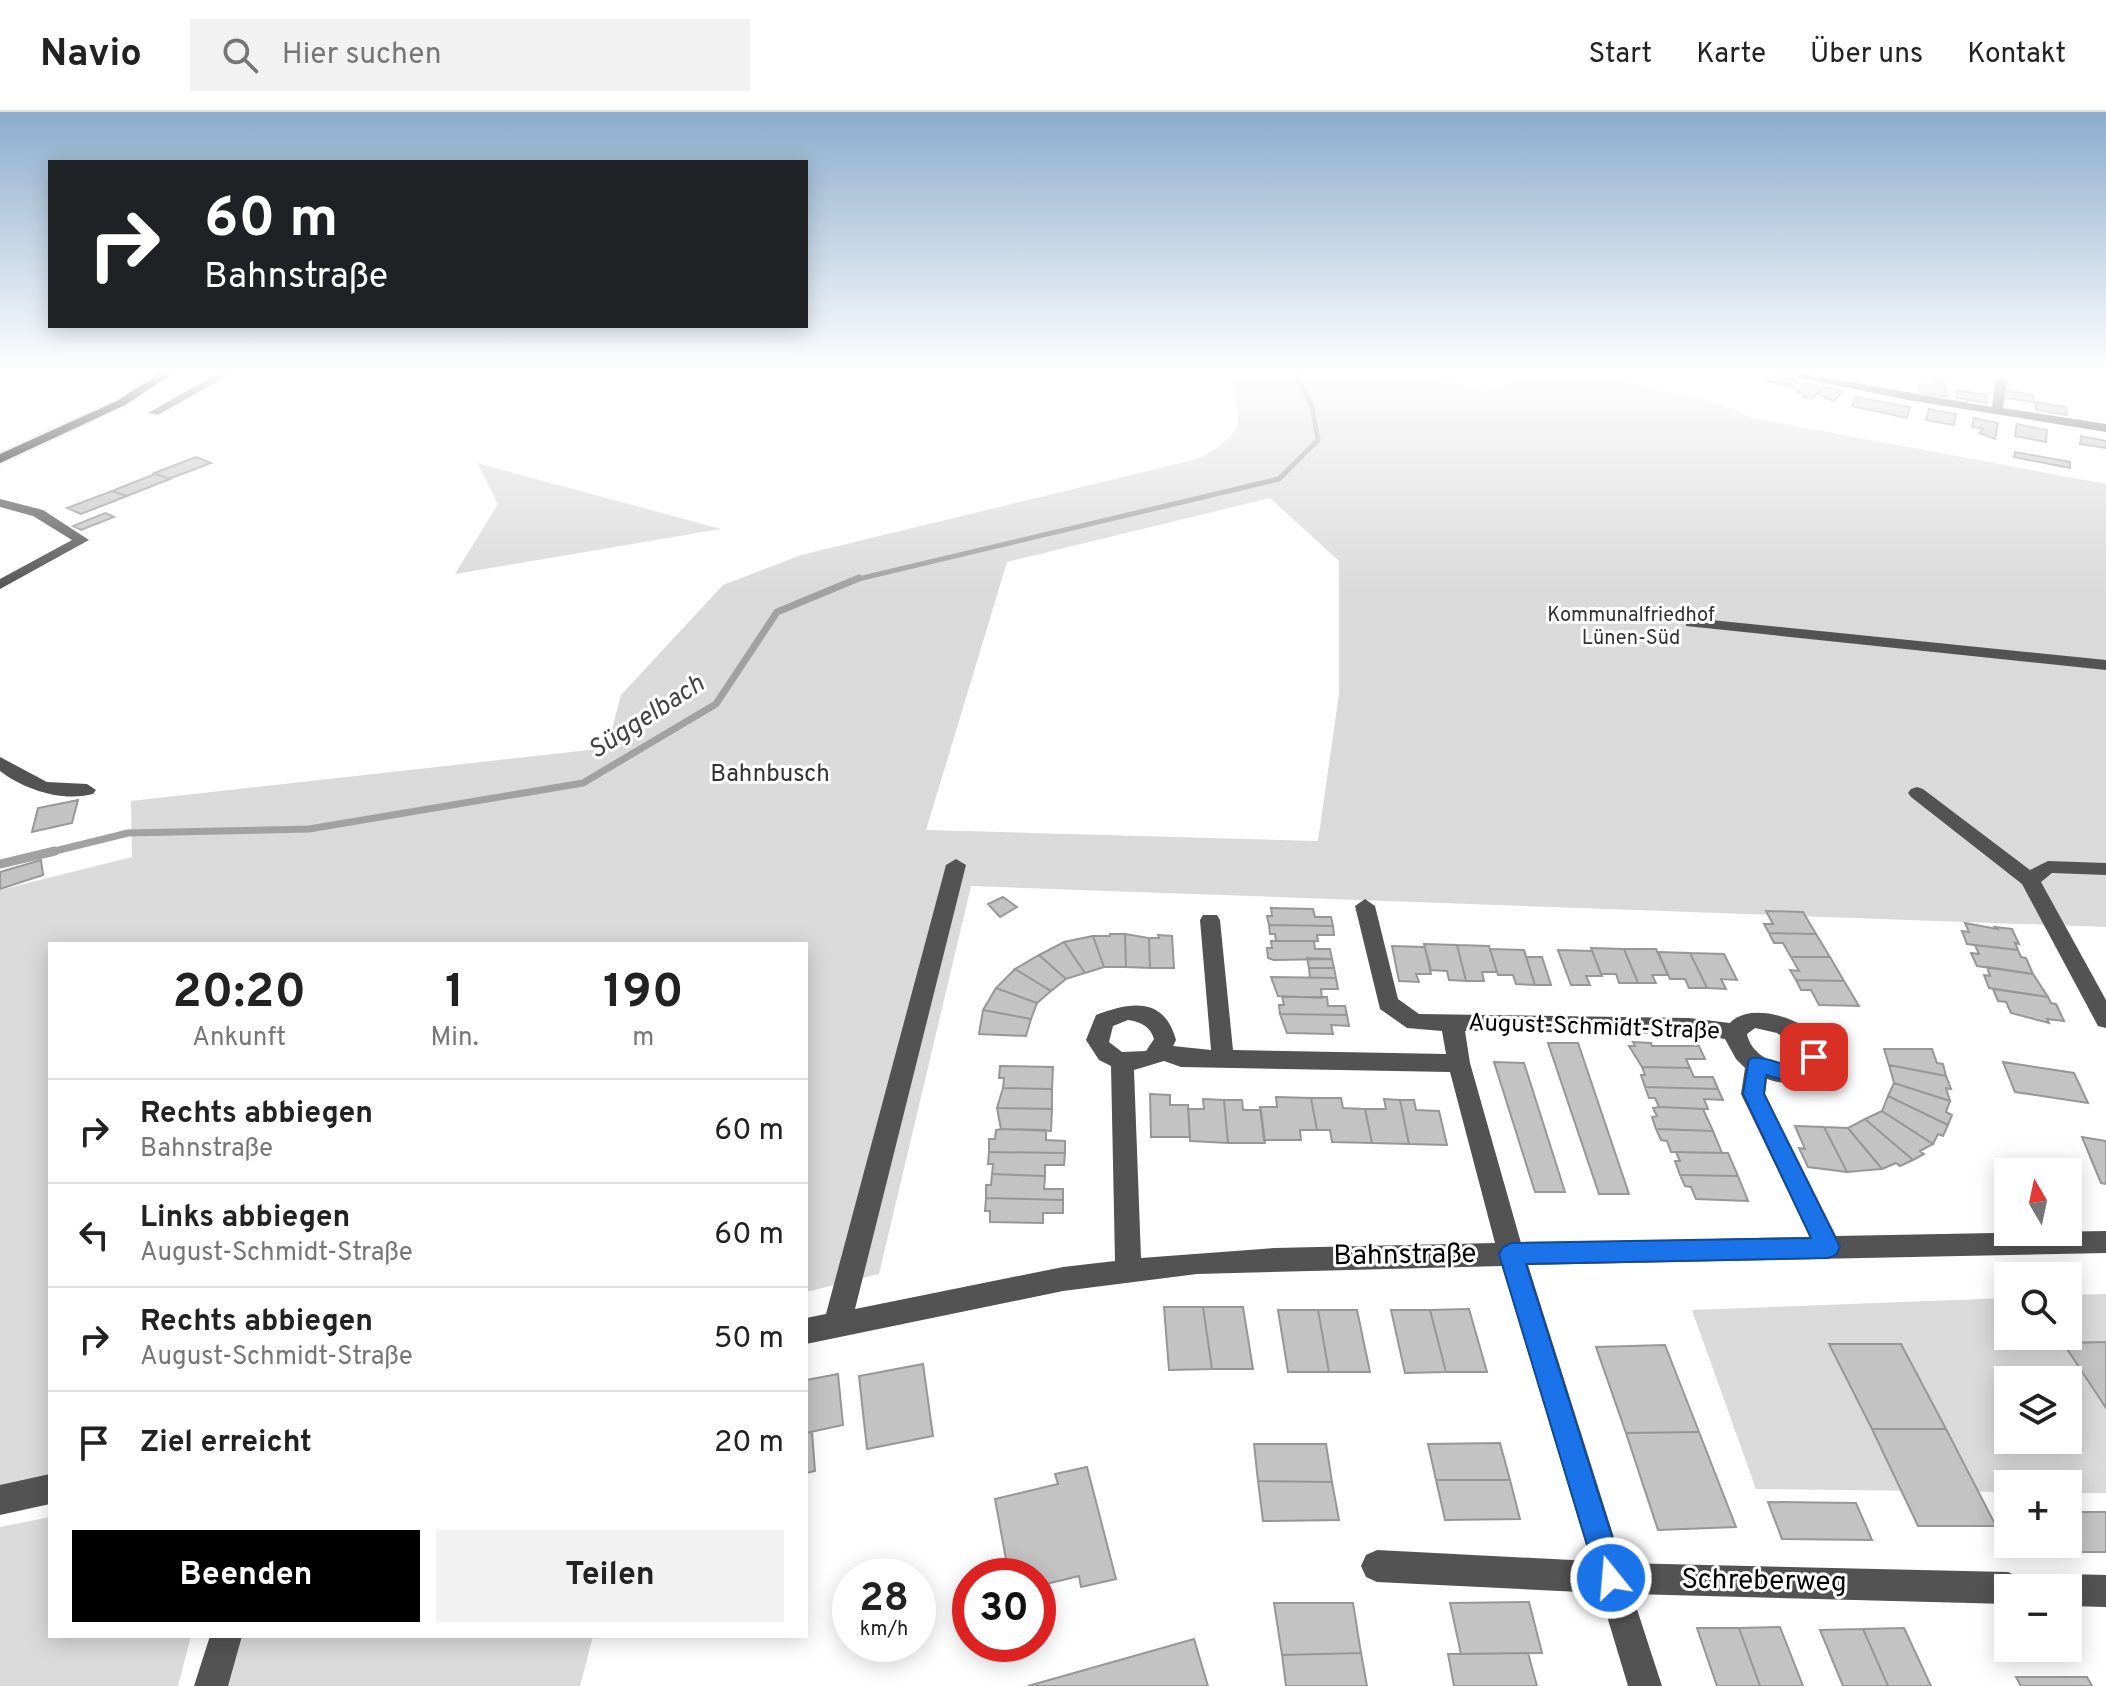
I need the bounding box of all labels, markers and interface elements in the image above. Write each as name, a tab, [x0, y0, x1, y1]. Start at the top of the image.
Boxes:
search box	[190, 19, 750, 91]
text: Navio	[40, 31, 142, 80]
icon: search	[218, 33, 262, 77]
text: Hier suchen	[282, 37, 442, 74]
text: Start	[1588, 37, 1652, 73]
text: Karte	[1696, 37, 1766, 73]
text: Über uns	[1810, 37, 1923, 73]
text: Kontakt	[1967, 37, 2066, 73]
text: 60 m	[204, 186, 338, 256]
icon: right	[72, 192, 176, 296]
text: Bahnstraße	[204, 255, 388, 301]
park label: Kommunalfriedhof Lünen-Süd	[1547, 603, 1715, 652]
water label: Süggelbach	[583, 668, 711, 768]
park label: Bahnbusch	[710, 760, 830, 790]
text: 20:20	[172, 964, 306, 1024]
text: 1	[445, 964, 464, 1024]
text: 190	[603, 964, 684, 1024]
street label: August-Schmidt-Straße	[1468, 1009, 1720, 1047]
text: Ankunft	[192, 1022, 286, 1055]
text: Min.	[430, 1022, 479, 1055]
text: m	[632, 1022, 654, 1055]
pin	[1780, 1023, 1848, 1091]
icon: arrive	[1792, 1035, 1836, 1079]
text: Rechts abbiegen	[140, 1096, 373, 1133]
icon: right	[72, 1109, 116, 1153]
text: 60 m	[714, 1113, 784, 1150]
text: Bahnstraße	[140, 1133, 273, 1166]
north arrow	[1994, 1158, 2082, 1246]
map controls	[1994, 1158, 2082, 1662]
text: Links abbiegen	[140, 1200, 350, 1237]
icon: left	[72, 1213, 116, 1257]
text: 60 m	[714, 1217, 784, 1254]
text: August-Schmidt-Straße	[140, 1237, 413, 1270]
street label: Bahnstraße	[1333, 1237, 1477, 1275]
button: search	[1994, 1262, 2082, 1350]
text: Rechts abbiegen	[140, 1304, 373, 1341]
icon: right	[72, 1317, 116, 1361]
text: 50 m	[714, 1321, 784, 1358]
text: August-Schmidt-Straße	[140, 1341, 413, 1374]
button: layers	[1994, 1366, 2082, 1454]
icon: arrive	[72, 1421, 116, 1465]
text: Ziel erreicht	[140, 1425, 312, 1462]
text: 20 m	[714, 1425, 784, 1462]
button: +	[1994, 1470, 2082, 1558]
button: Beenden	[72, 1530, 420, 1622]
button: Teilen	[436, 1530, 784, 1622]
position arrow	[1569, 1536, 1653, 1620]
speed limit sign: 30	[952, 1558, 1056, 1662]
street label: Schreberweg	[1681, 1563, 1847, 1601]
button: −	[1994, 1574, 2082, 1662]
text: 28	[859, 1575, 909, 1625]
text: km/h	[860, 1617, 908, 1643]

